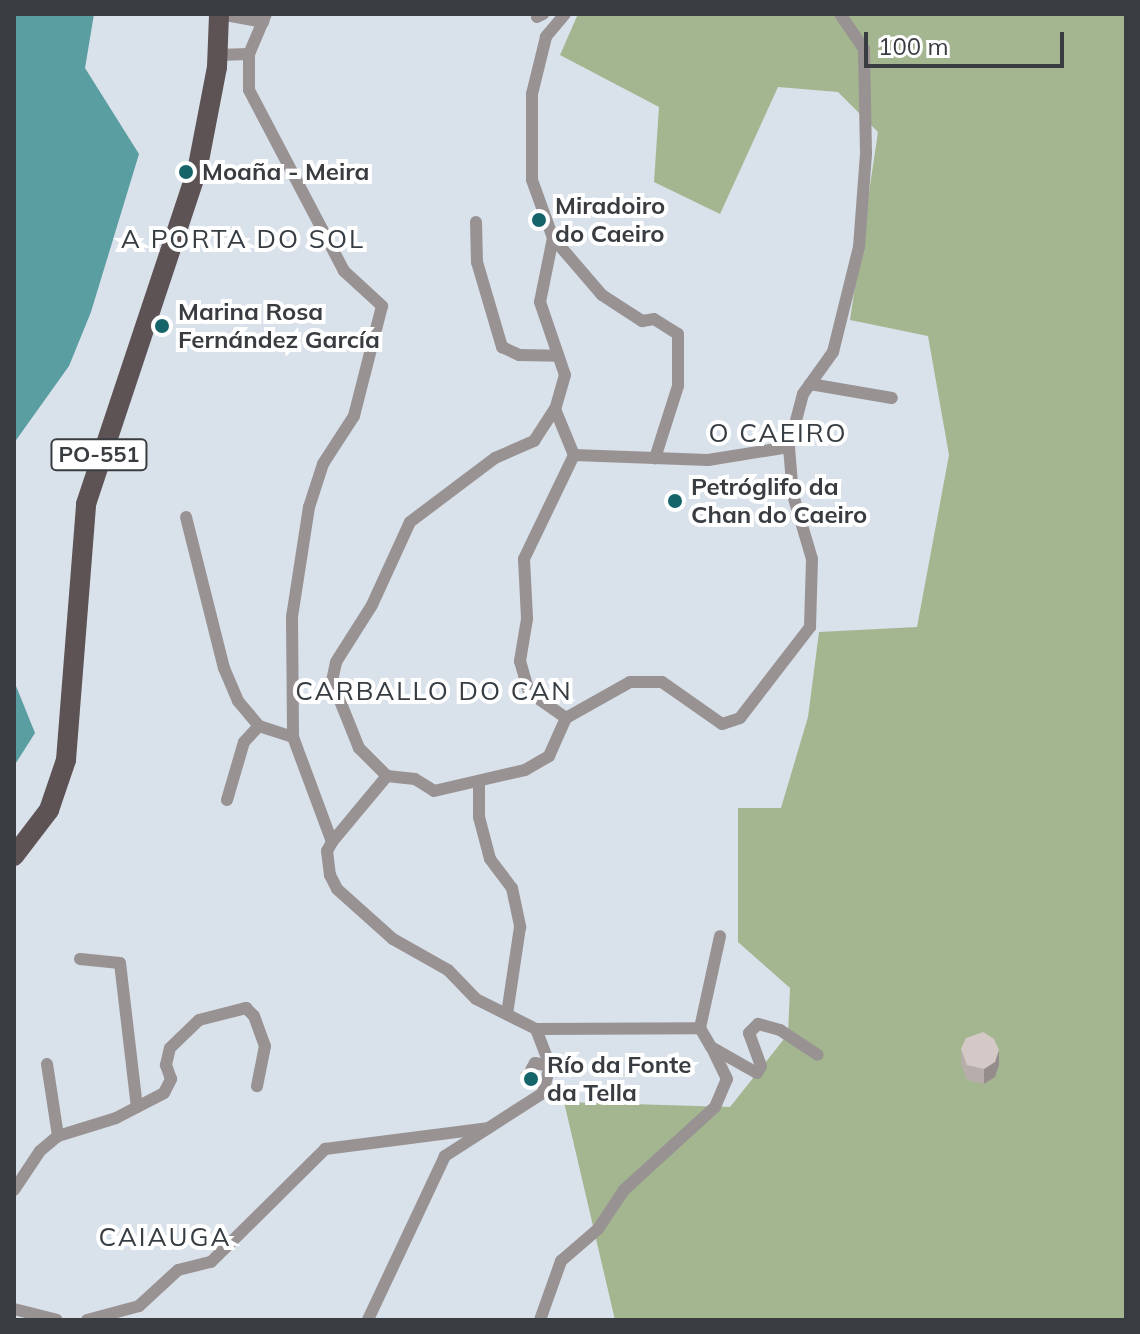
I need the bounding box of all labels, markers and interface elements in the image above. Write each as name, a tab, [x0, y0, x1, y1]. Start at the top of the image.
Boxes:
scale bar	[868, 16, 1068, 66]
text: 100 m	[878, 31, 949, 61]
place label: Moaña - Meira	[202, 158, 369, 186]
marker: Moaña - Meira	[177, 163, 195, 181]
place label: Miradoiro do Caeiro	[555, 192, 665, 248]
marker: Miradoiro do Caeiro	[530, 211, 548, 229]
district label: A PORTA DO SOL	[121, 223, 365, 255]
place label: Marina Rosa Fernández García	[178, 298, 380, 354]
marker: Marina Rosa Fernández García	[153, 317, 171, 335]
district label: O CAEIRO	[708, 417, 848, 449]
road number: PO-551	[49, 437, 149, 473]
place label: Petróglifo da Chan do Caeiro	[691, 473, 867, 529]
marker: Petróglifo da Chan do Caeiro	[666, 492, 684, 510]
district label: CARBALLO DO CAN	[295, 675, 573, 707]
place label: Río da Fonte da Tella	[547, 1051, 691, 1107]
marker: Río da Fonte da Tella	[522, 1070, 540, 1088]
district label: CAIAUGA	[98, 1221, 232, 1253]

